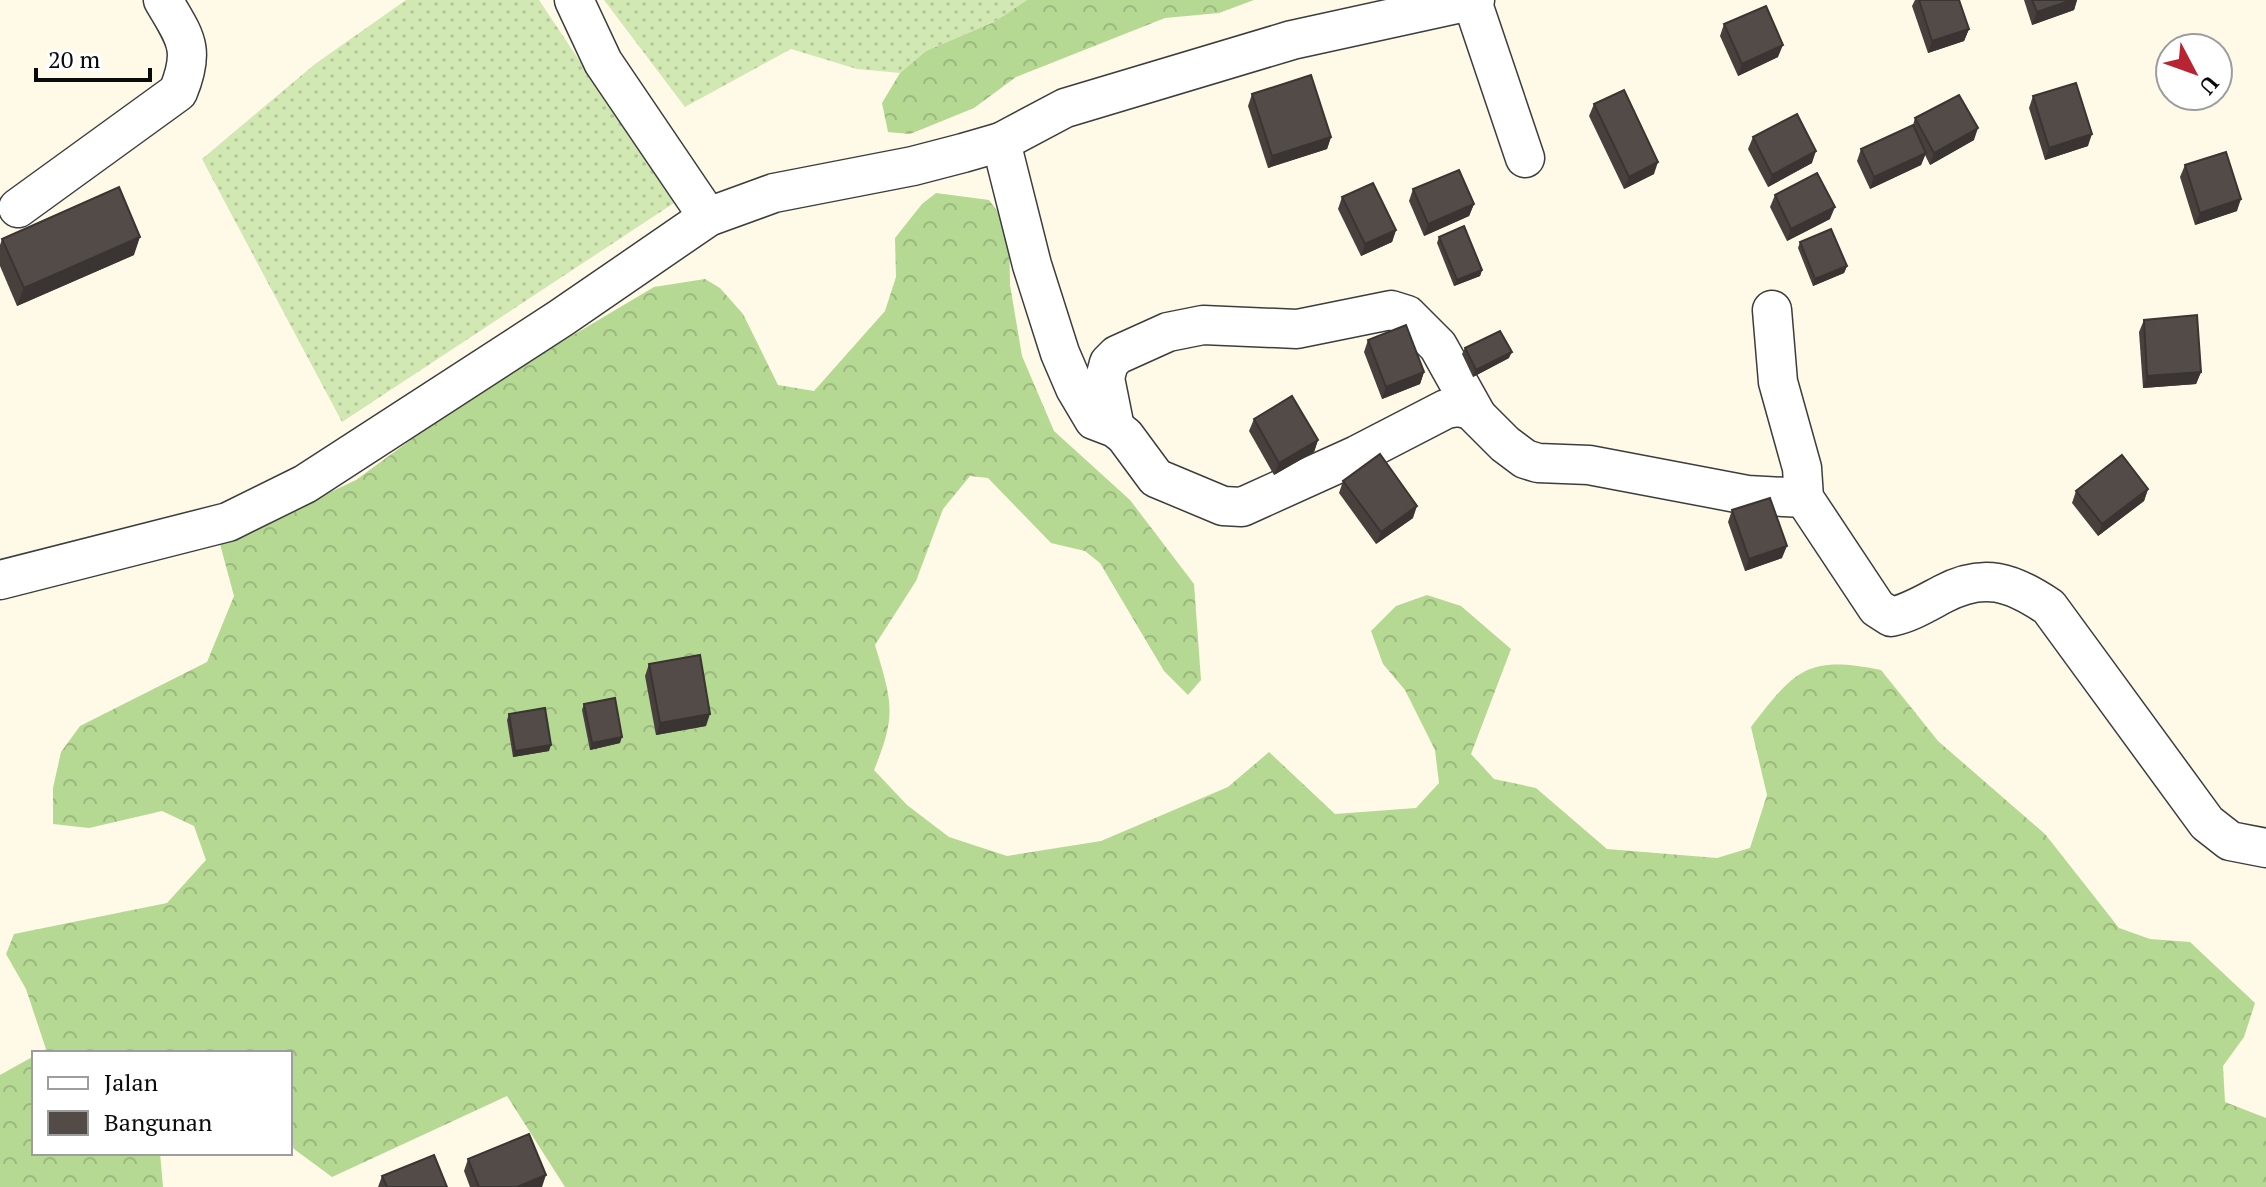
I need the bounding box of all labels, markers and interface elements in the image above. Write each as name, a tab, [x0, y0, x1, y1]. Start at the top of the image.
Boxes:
scale bar	[36, 32, 150, 82]
north arrow	[2154, 32, 2234, 112]
text: 20 m	[48, 43, 100, 75]
text: U	[2193, 70, 2226, 101]
legend	[32, 1051, 292, 1155]
text: Jalan	[104, 1066, 158, 1098]
text: Bangunan	[104, 1106, 212, 1138]

